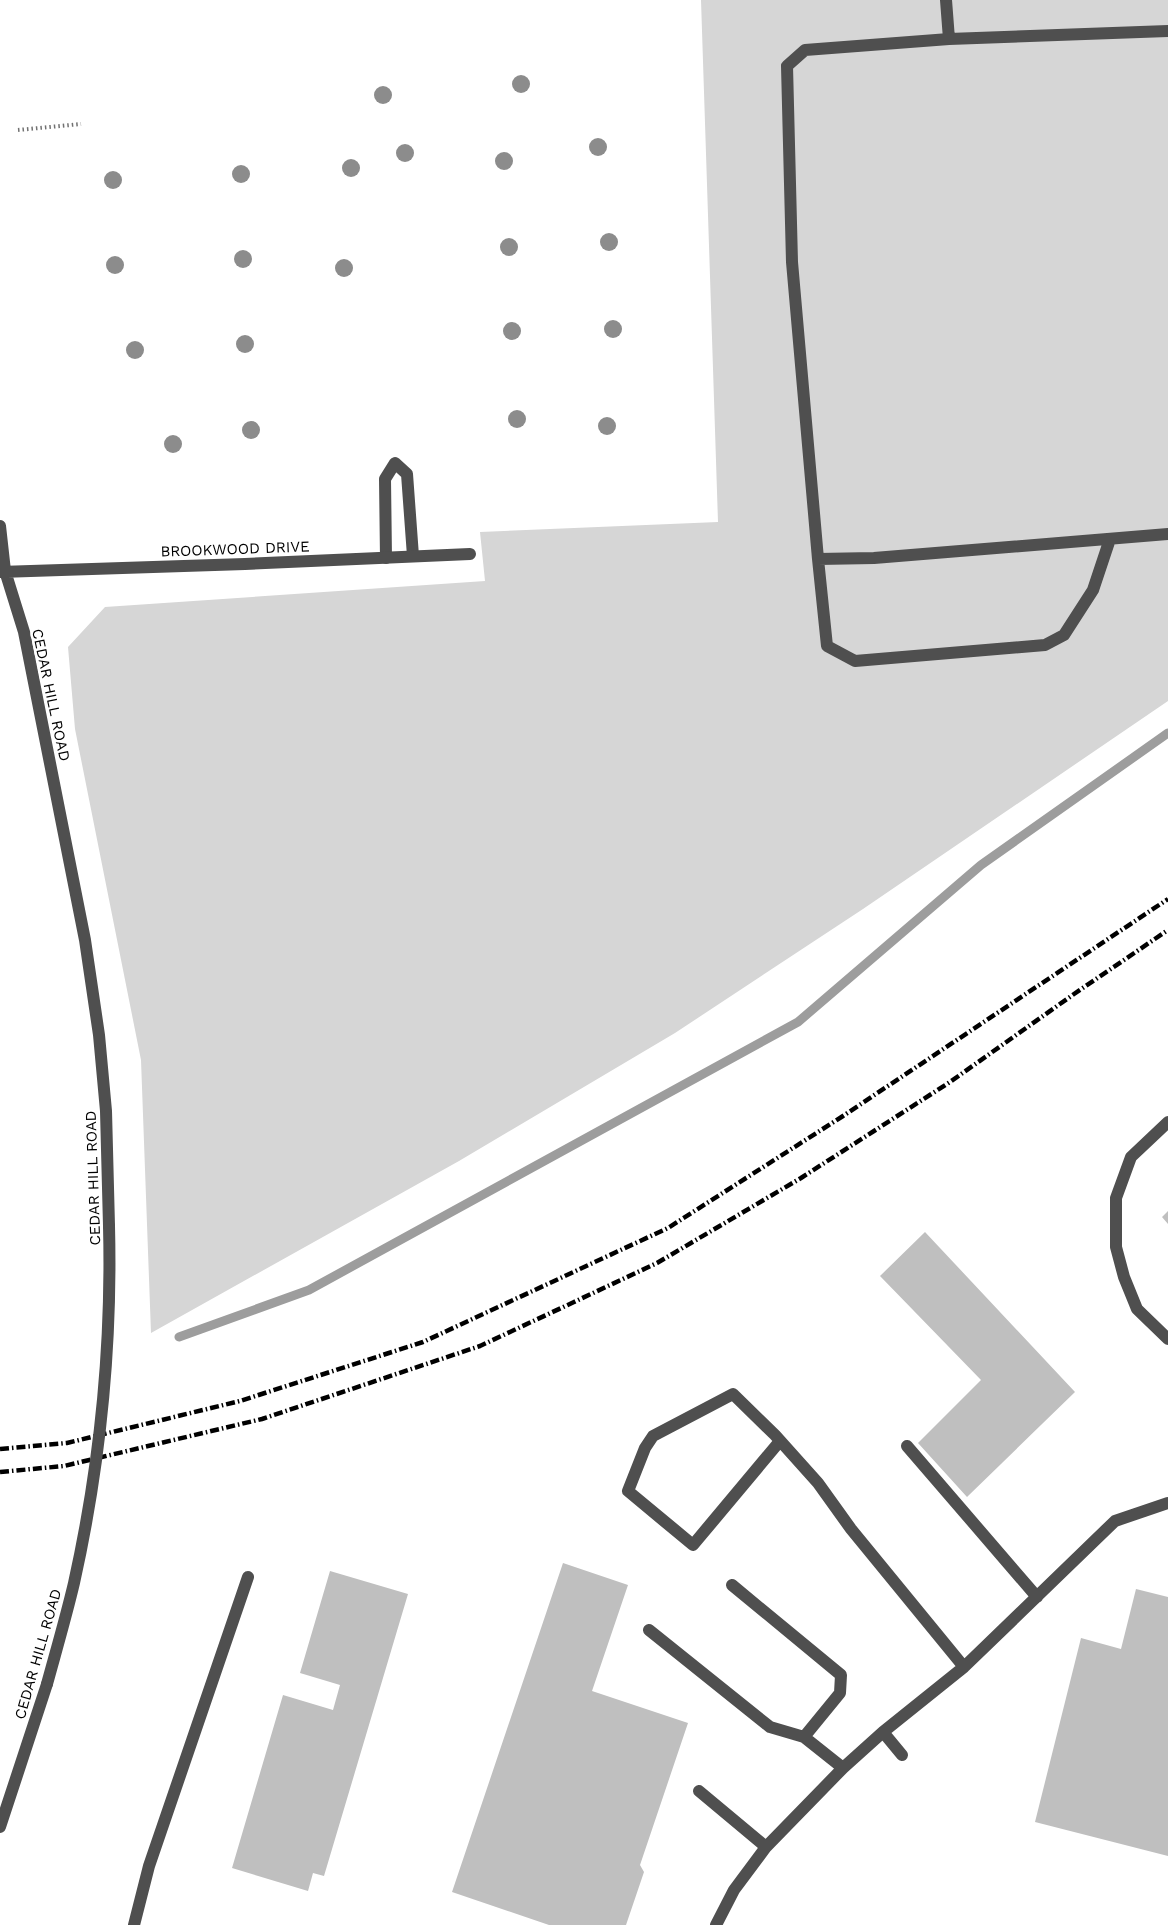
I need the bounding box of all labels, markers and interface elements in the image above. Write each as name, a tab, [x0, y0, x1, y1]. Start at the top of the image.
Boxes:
street label: BROOKWOOD DRIVE	[160, 537, 310, 561]
street label: CEDAR HILL ROAD	[28, 627, 74, 763]
street label: CEDAR HILL ROAD	[82, 1110, 104, 1246]
street label: CEDAR HILL ROAD	[11, 1587, 65, 1721]

